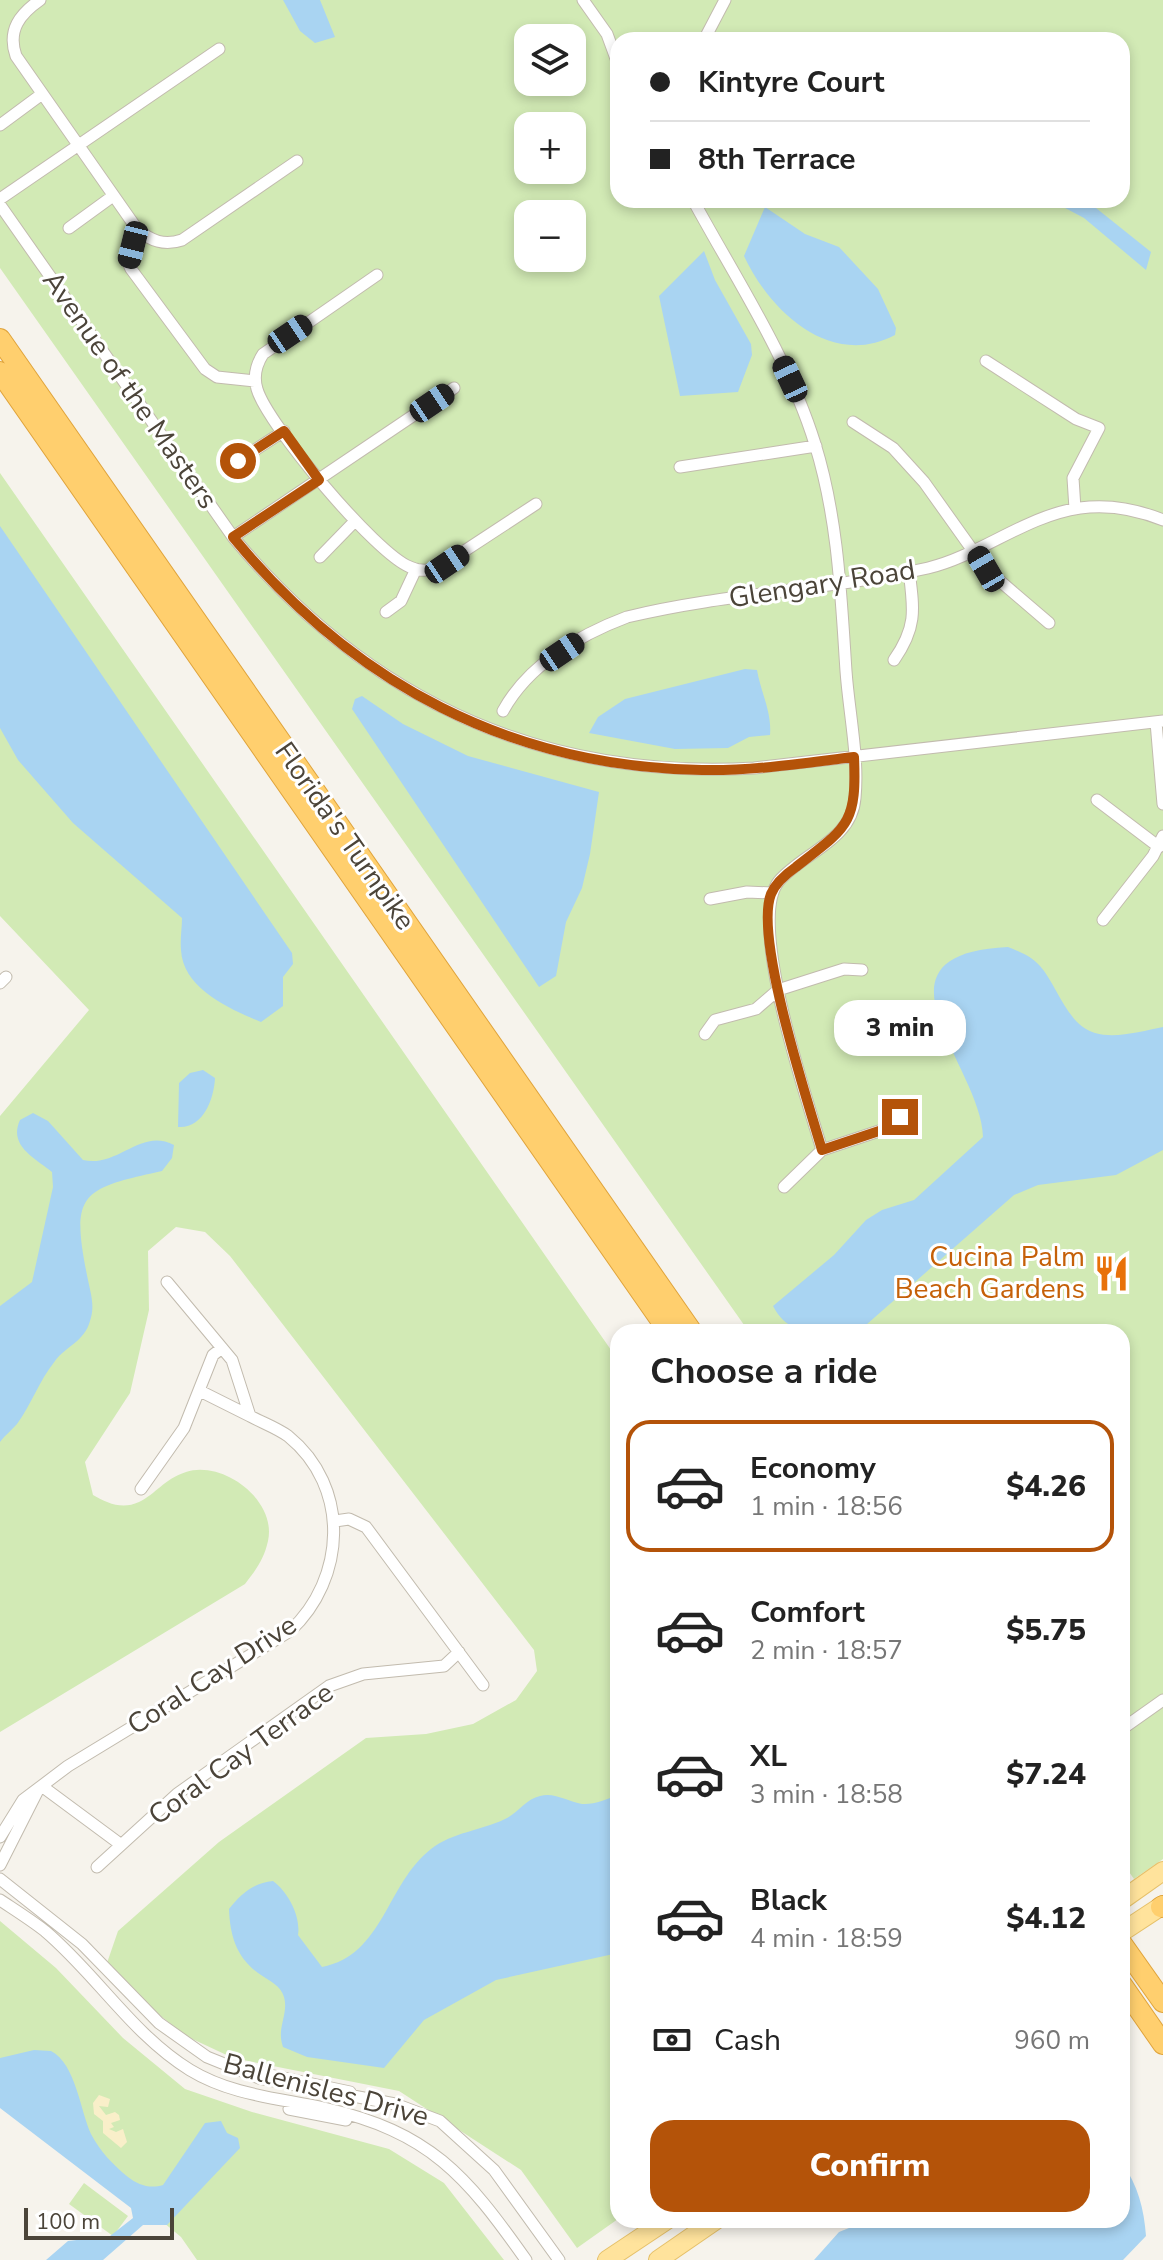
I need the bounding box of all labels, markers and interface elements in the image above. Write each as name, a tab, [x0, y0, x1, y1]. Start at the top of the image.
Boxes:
map controls	[514, 24, 586, 272]
button: layers	[514, 24, 586, 96]
text: Kintyre Court	[698, 62, 885, 103]
button: +	[514, 112, 586, 184]
text: 8th Terrace	[698, 139, 856, 180]
button: −	[514, 200, 586, 272]
car	[116, 219, 150, 271]
street label: Avenue of the Masters	[33, 263, 227, 517]
car	[263, 311, 317, 357]
car	[769, 352, 811, 406]
car	[405, 380, 459, 426]
route start	[220, 443, 256, 479]
car	[420, 541, 474, 587]
car	[964, 542, 1008, 596]
street label: Glengary Road	[726, 551, 918, 617]
car	[535, 629, 589, 675]
street label: Florida's Turnpike	[266, 734, 424, 938]
callout: 3 min	[834, 1001, 966, 1057]
text: 3 min	[866, 1010, 934, 1045]
route end	[882, 1099, 918, 1135]
place label: Cucina Palm Beach Gardens	[895, 1238, 1085, 1308]
restaurant icon: Cucina Palm Beach Gardens	[1092, 1254, 1130, 1292]
text: Choose a ride	[650, 1347, 878, 1396]
text: Economy	[750, 1448, 876, 1489]
icon: car	[654, 1450, 726, 1522]
text: $4.26	[1006, 1466, 1086, 1507]
text: 1 min · 18:56	[750, 1489, 903, 1524]
text: Comfort	[750, 1592, 865, 1633]
icon: car	[654, 1594, 726, 1666]
street label: Coral Cay Drive	[120, 1606, 304, 1744]
text: $5.75	[1006, 1610, 1086, 1651]
text: 2 min · 18:57	[750, 1633, 903, 1668]
street label: Coral Cay Terrace	[141, 1674, 341, 1834]
text: XL	[750, 1736, 787, 1777]
icon: car	[654, 1738, 726, 1810]
text: $7.24	[1006, 1754, 1086, 1795]
text: 3 min · 18:58	[750, 1777, 903, 1812]
text: Black	[750, 1880, 827, 1921]
icon: car	[654, 1882, 726, 1954]
text: $4.12	[1006, 1898, 1086, 1939]
text: 4 min · 18:59	[750, 1921, 903, 1956]
icon: cash	[650, 2018, 694, 2062]
text: Cash	[714, 2020, 781, 2061]
text: 960 m	[1014, 2023, 1090, 2058]
street label: Ballenisles Drive	[219, 2044, 433, 2136]
button: Confirm	[650, 2120, 1090, 2212]
scale bar	[24, 2204, 174, 2240]
text: 100 m	[36, 2207, 100, 2237]

